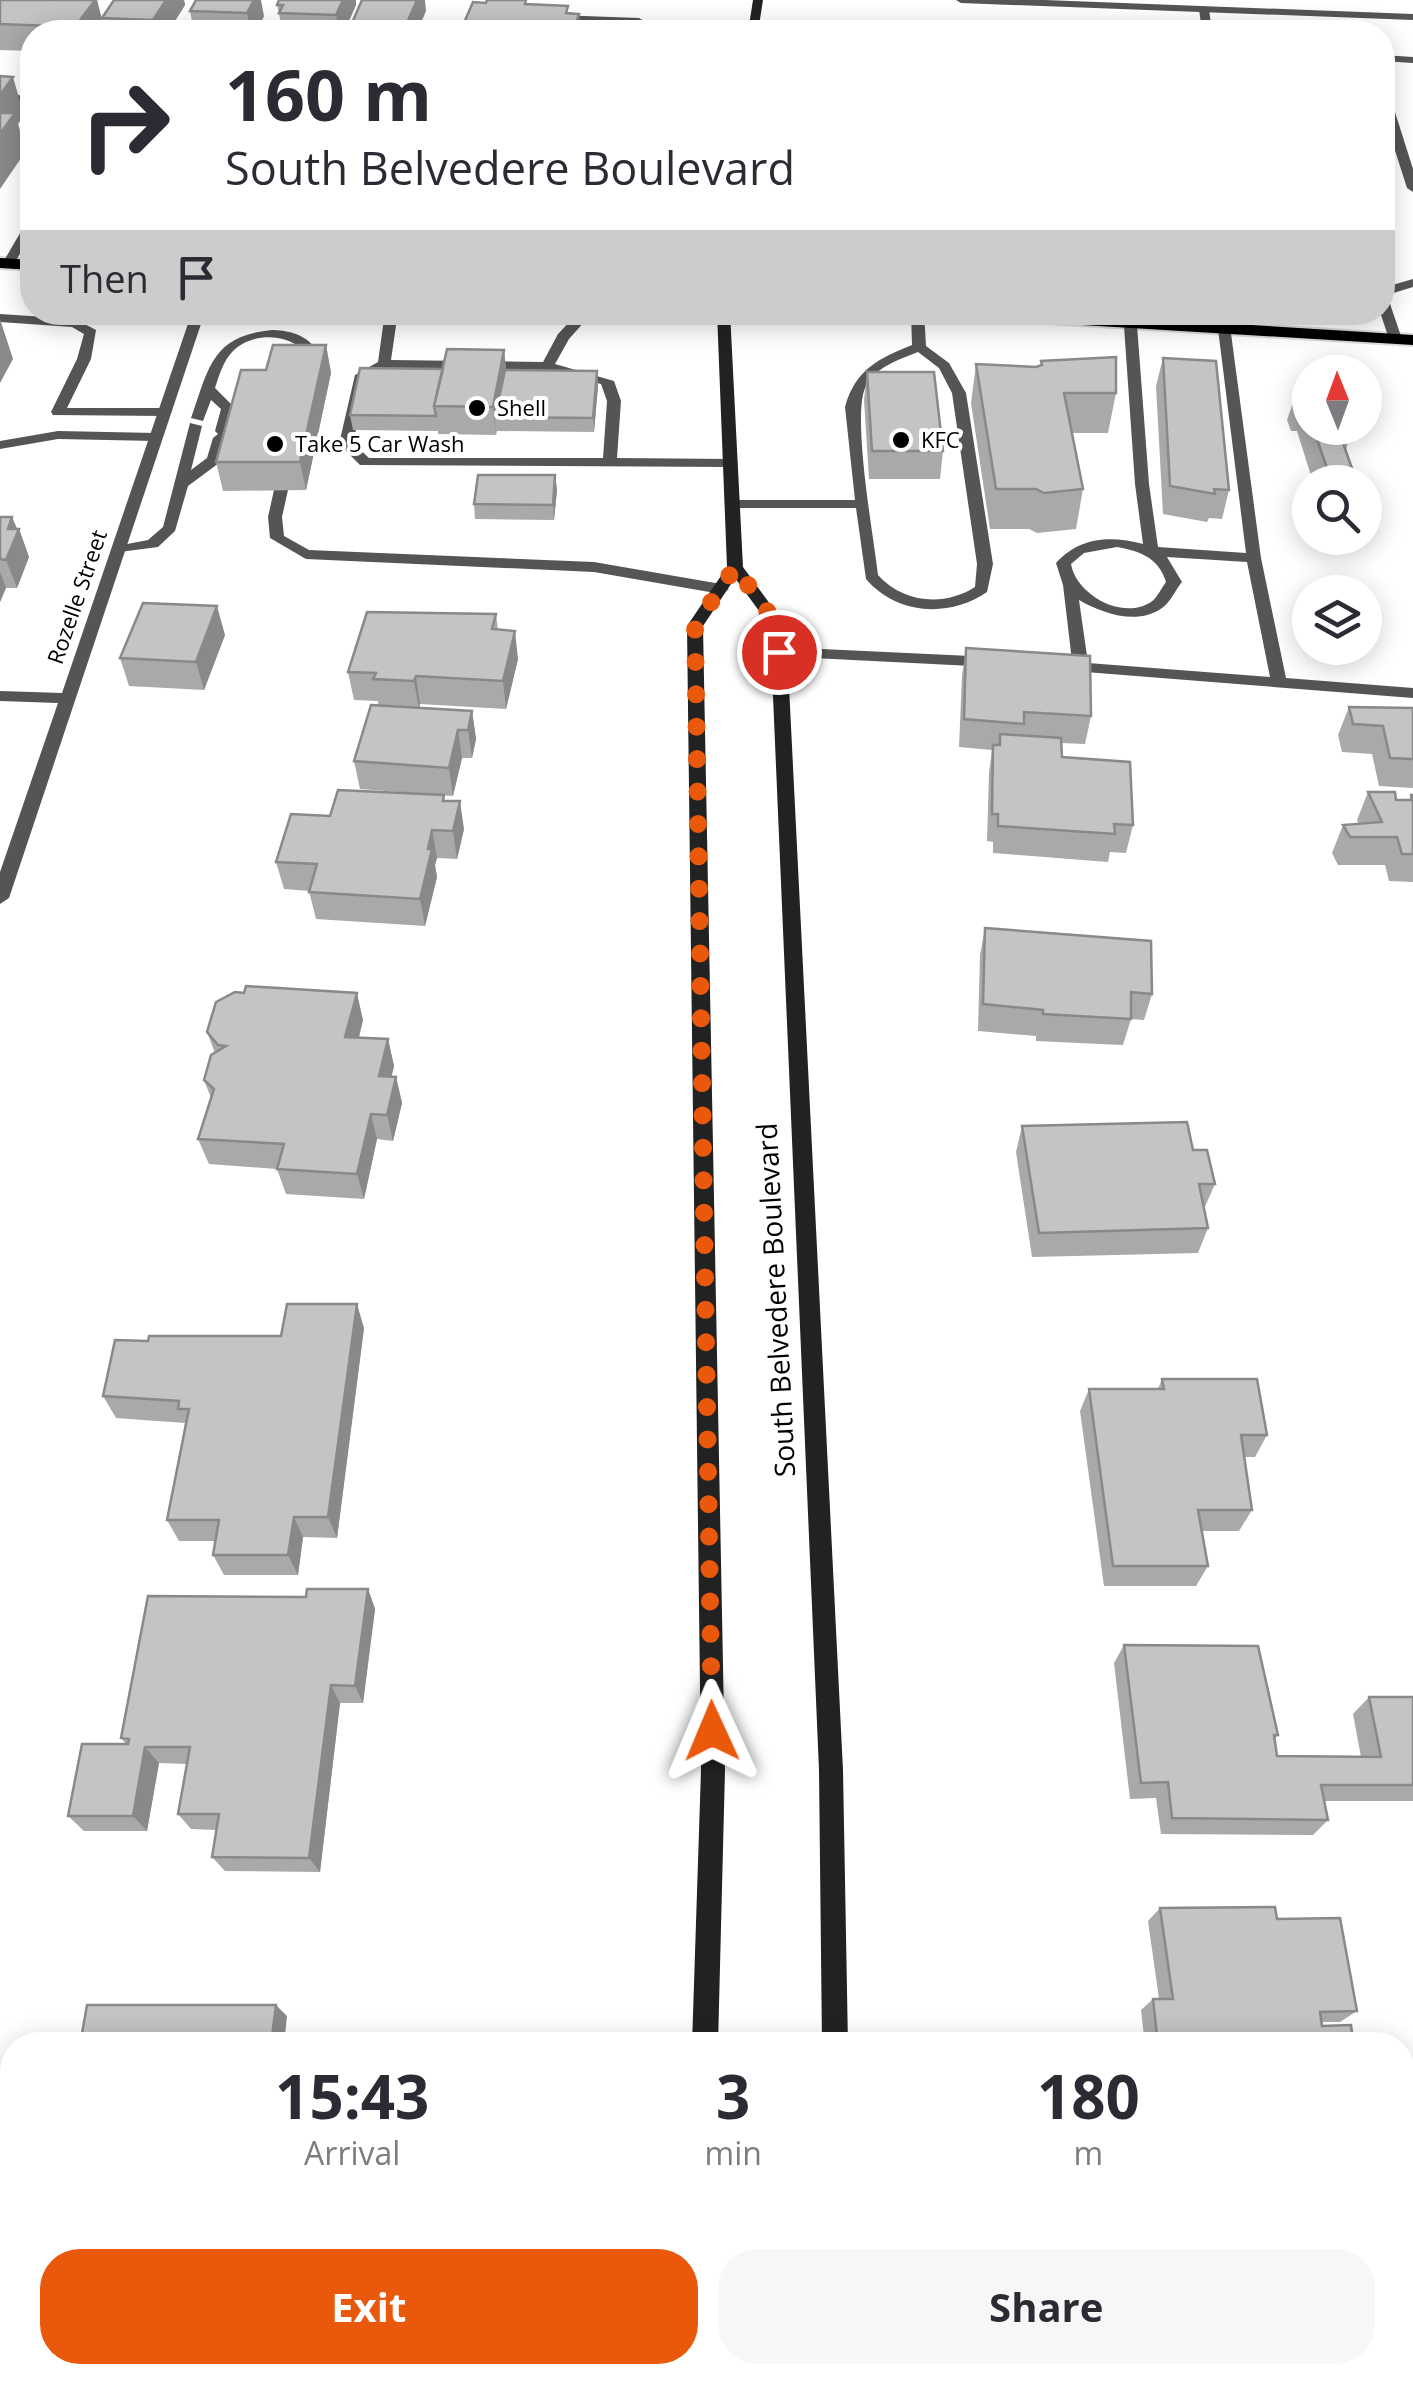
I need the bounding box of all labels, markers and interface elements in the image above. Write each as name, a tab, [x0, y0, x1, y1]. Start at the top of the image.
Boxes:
text: 160 m	[225, 46, 432, 142]
icon: right	[60, 60, 190, 190]
text: South Belvedere Boulevard	[225, 137, 795, 198]
icon: arrive	[169, 250, 224, 305]
text: Then	[60, 252, 149, 304]
north arrow	[1292, 355, 1382, 445]
map controls	[1292, 355, 1382, 665]
place label: Shell	[497, 392, 546, 422]
marker: Shell	[466, 397, 488, 419]
place label: KFC	[921, 424, 960, 454]
place label: Take 5 Car Wash	[295, 428, 465, 458]
marker: KFC	[890, 429, 912, 451]
marker: Take 5 Car Wash	[264, 433, 286, 455]
button: search	[1292, 465, 1382, 555]
street label: Rozelle Street	[39, 525, 113, 668]
button: layers	[1292, 575, 1382, 665]
pin	[737, 610, 822, 695]
icon: arrive	[752, 625, 807, 680]
street label: South Belvedere Boulevard	[747, 1122, 803, 1478]
position arrow	[660, 1679, 764, 1783]
text: 15:43	[275, 2055, 429, 2137]
text: 3	[716, 2055, 750, 2137]
text: 180	[1037, 2055, 1140, 2137]
text: Arrival	[304, 2131, 400, 2174]
text: min	[705, 2131, 762, 2174]
text: m	[1074, 2131, 1103, 2174]
button: Exit	[40, 2249, 698, 2364]
button: Share	[718, 2249, 1375, 2364]

